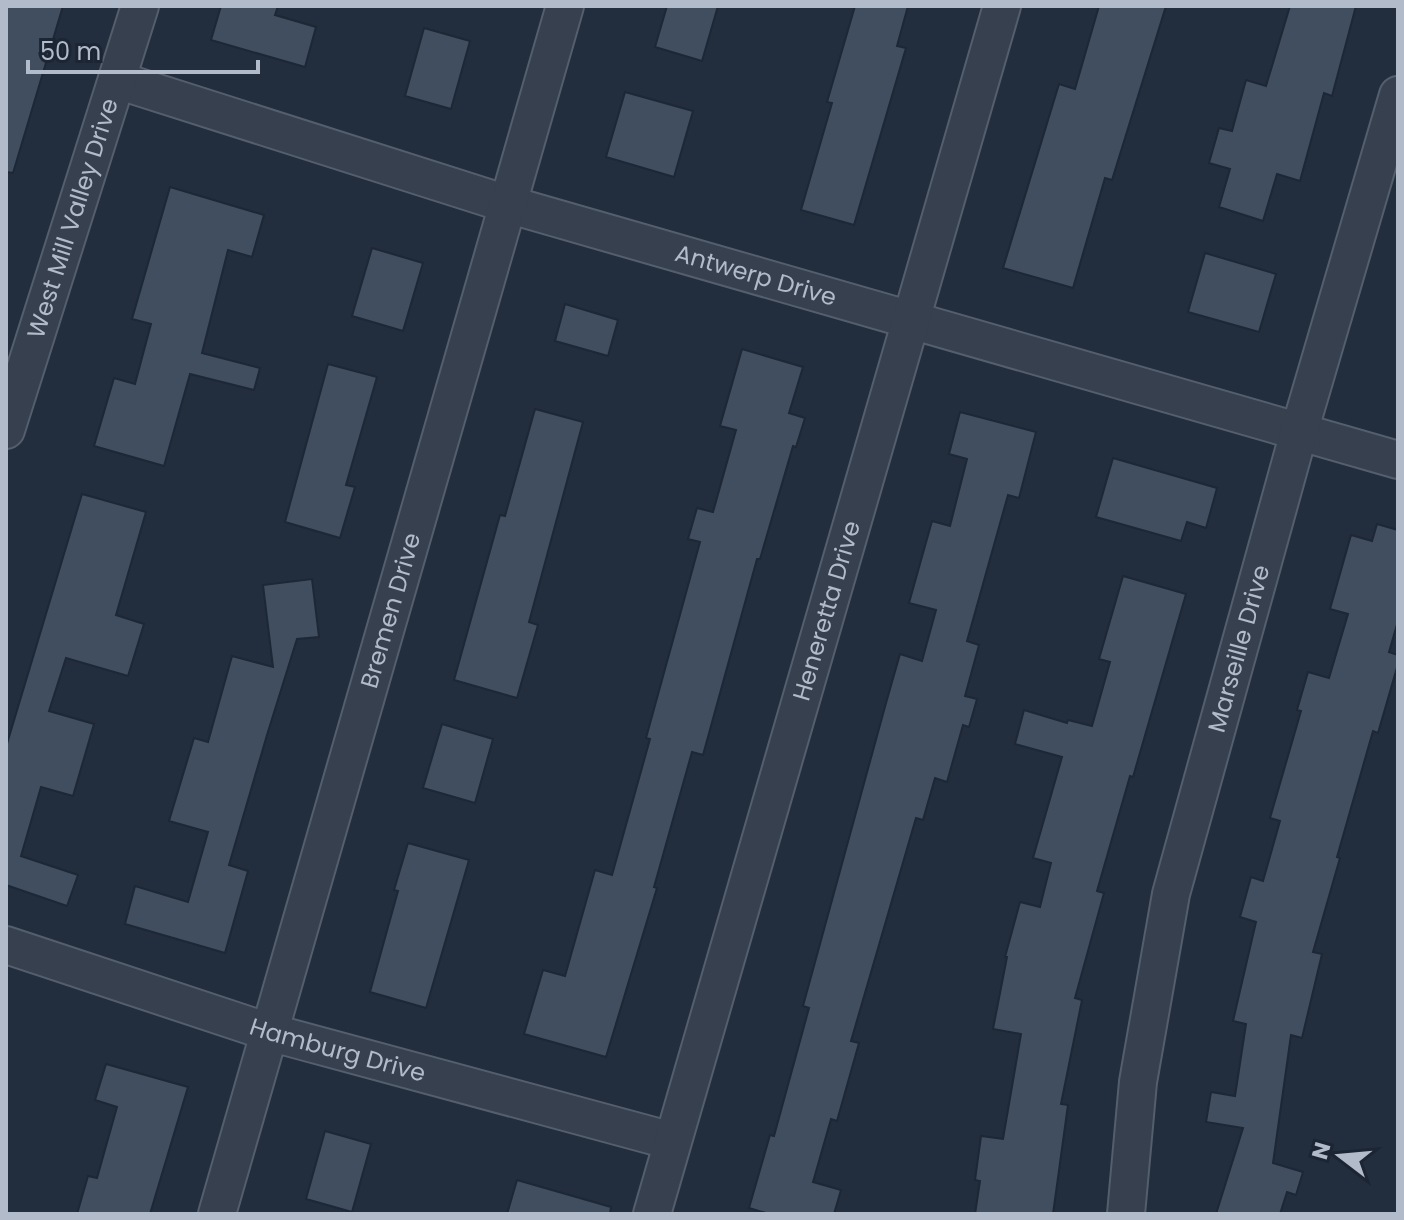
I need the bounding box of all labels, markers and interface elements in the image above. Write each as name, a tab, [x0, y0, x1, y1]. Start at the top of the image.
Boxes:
scale bar	[28, 24, 258, 74]
text: 50 m	[40, 35, 101, 68]
street label: West Mill Valley Drive	[19, 94, 126, 342]
street label: Antwerp Drive	[671, 236, 840, 314]
street label: Heneretta Drive	[785, 517, 868, 705]
street label: Bremen Drive	[352, 529, 428, 692]
street label: Marseille Drive	[1200, 561, 1277, 736]
street label: Hamburg Drive	[245, 1010, 429, 1090]
north arrow	[1300, 1116, 1380, 1196]
text: N	[1304, 1138, 1338, 1163]

